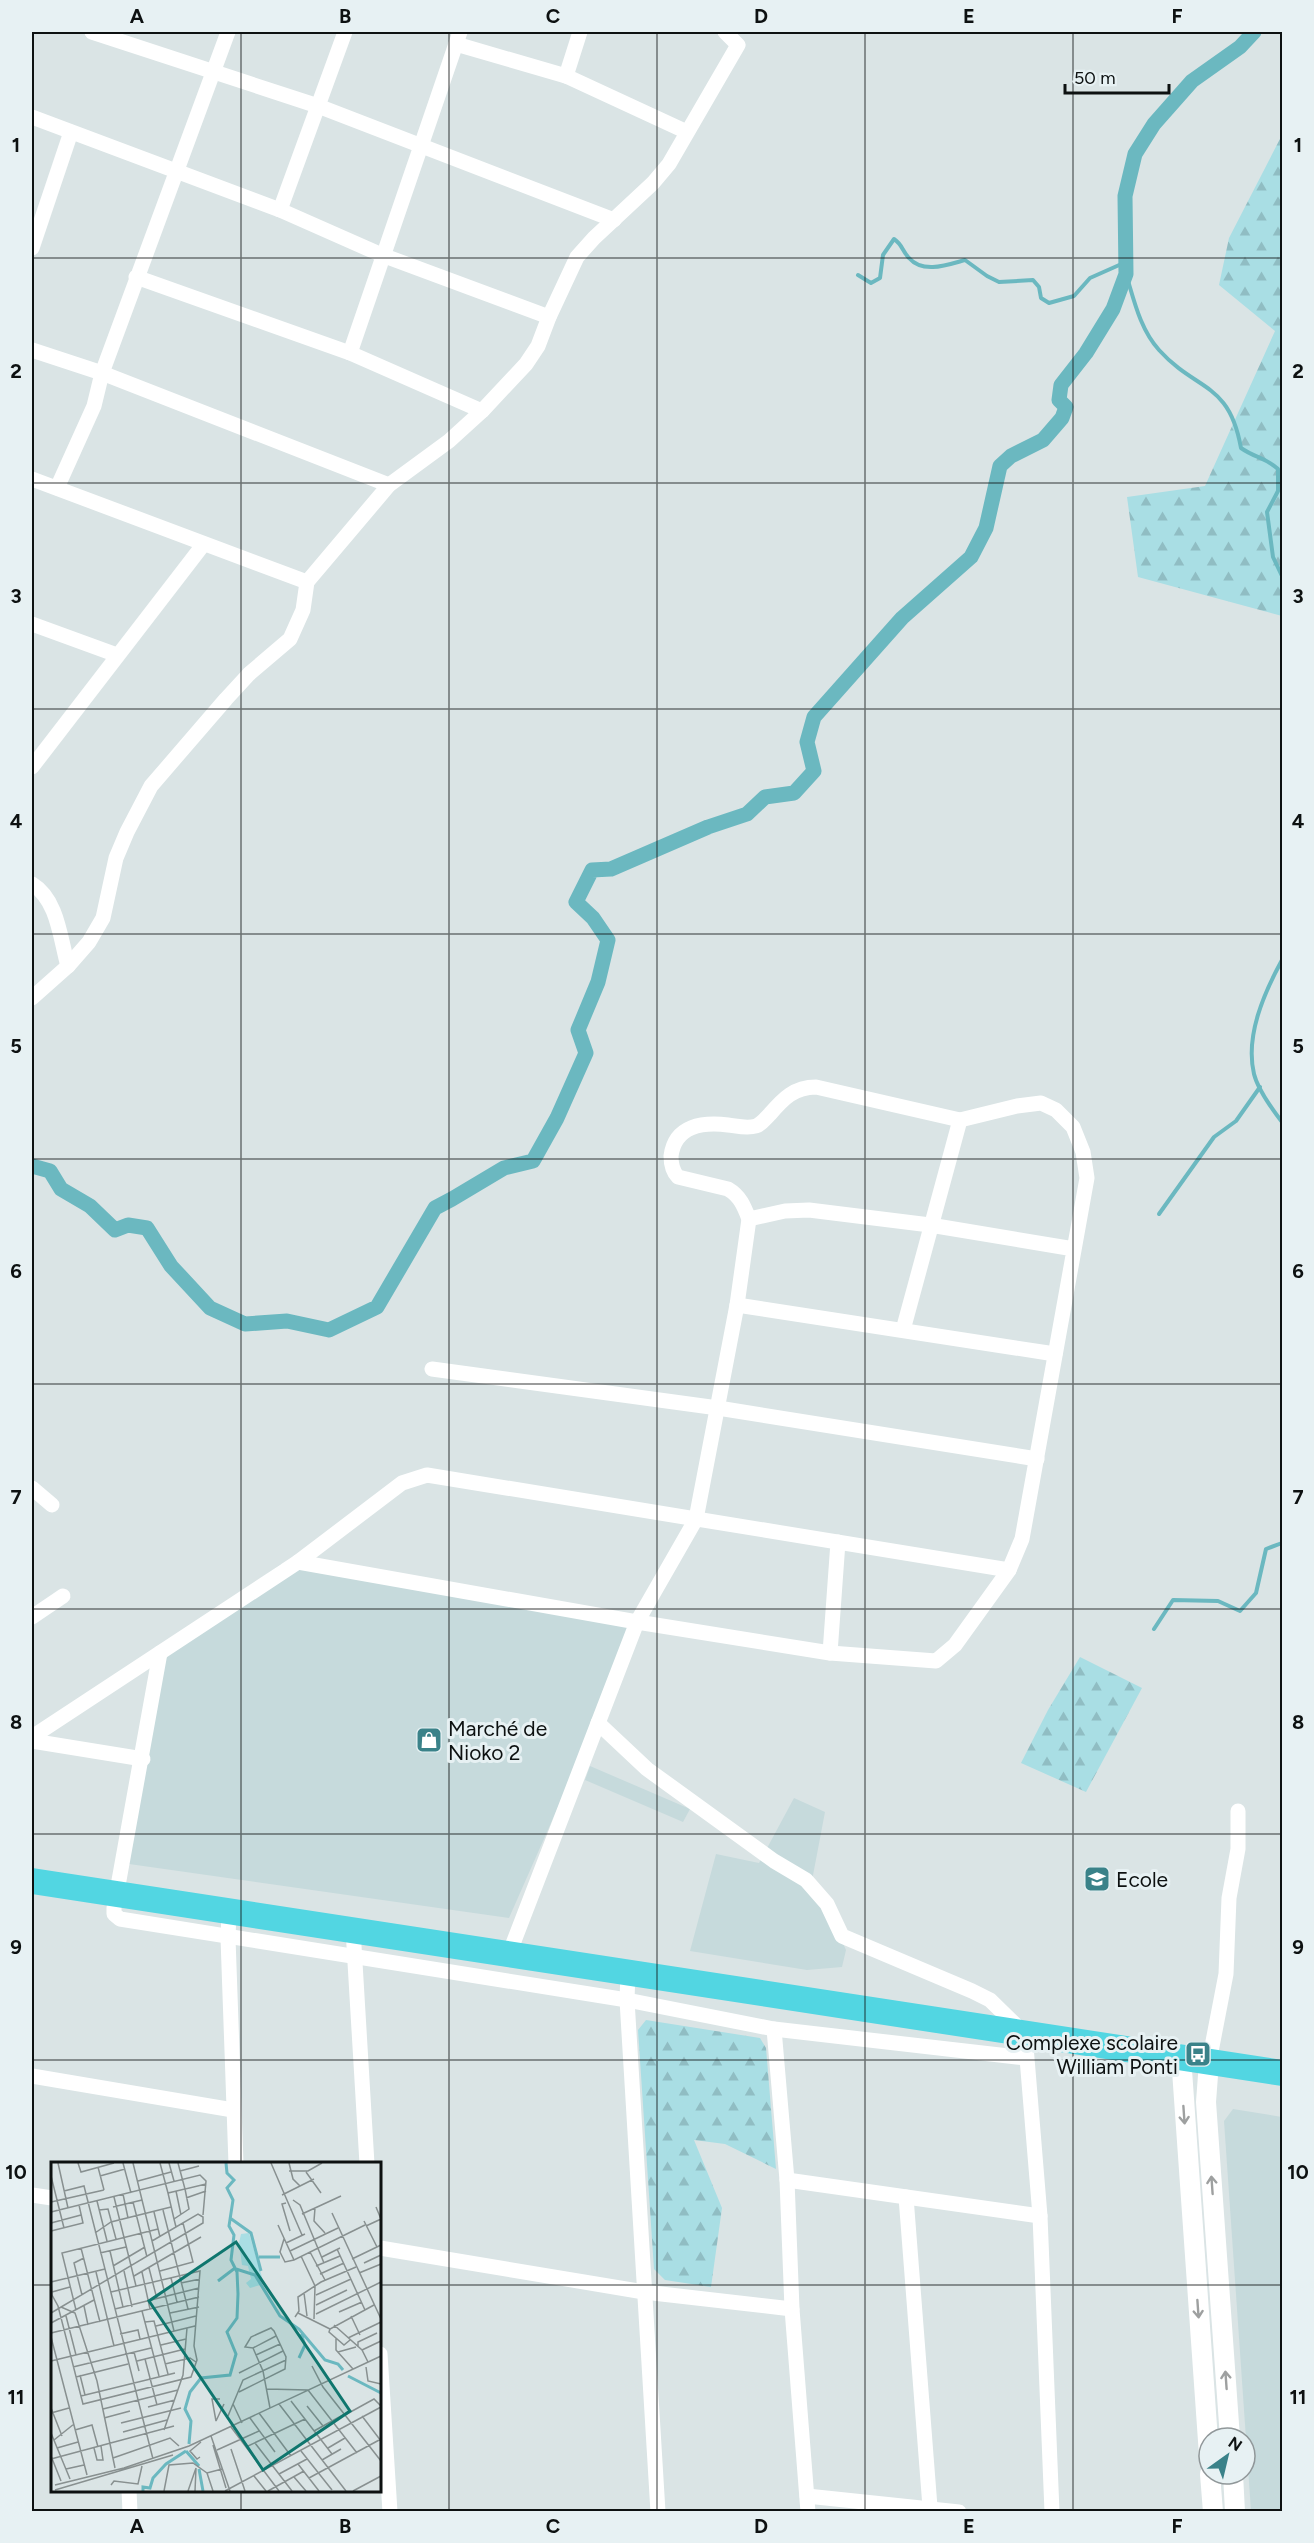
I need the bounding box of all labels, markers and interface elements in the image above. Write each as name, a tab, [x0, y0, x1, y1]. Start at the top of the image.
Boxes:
text: A	[130, 4, 145, 28]
text: B	[339, 4, 351, 28]
text: C	[546, 4, 560, 28]
text: D	[754, 4, 768, 28]
text: E	[963, 4, 975, 28]
text: F	[1171, 4, 1183, 28]
scale bar	[1065, 57, 1168, 95]
text: 50 m	[1074, 67, 1116, 89]
text: 1	[12, 133, 20, 157]
text: 1	[1294, 133, 1302, 157]
text: 2	[10, 359, 22, 383]
text: 2	[1292, 359, 1304, 383]
text: 3	[10, 584, 22, 608]
text: 3	[1292, 584, 1304, 608]
text: 4	[10, 809, 23, 833]
text: 4	[1292, 809, 1305, 833]
text: 5	[10, 1034, 22, 1058]
text: 5	[1292, 1034, 1304, 1058]
text: 6	[10, 1259, 22, 1283]
text: 6	[1292, 1259, 1304, 1283]
text: 7	[10, 1485, 22, 1509]
text: 7	[1292, 1485, 1304, 1509]
text: 8	[10, 1710, 22, 1734]
text: 8	[1292, 1710, 1304, 1734]
place label: Marché de Nioko 2	[448, 1716, 547, 1765]
shop icon: Marché de Nioko 2	[414, 1725, 444, 1755]
school or university icon: Ecole	[1082, 1864, 1112, 1894]
place label: Ecole	[1116, 1867, 1168, 1892]
text: 9	[10, 1935, 22, 1959]
text: 9	[1292, 1935, 1304, 1959]
place label: Complexe scolaire William Ponti	[1006, 2030, 1178, 2079]
bus stop icon: Complexe scolaire William Ponti	[1183, 2039, 1213, 2069]
one-way arrow	[1179, 2104, 1190, 2124]
text: 10	[5, 2160, 27, 2184]
text: 10	[1287, 2160, 1309, 2184]
inset map	[51, 2162, 381, 2492]
one-way arrow	[1206, 2176, 1217, 2196]
one-way arrow	[1193, 2299, 1204, 2319]
one-way arrow	[1220, 2370, 1231, 2390]
text: 11	[8, 2385, 24, 2409]
text: 11	[1290, 2385, 1306, 2409]
north arrow	[1197, 2426, 1257, 2486]
text: N	[1225, 2433, 1246, 2455]
text: A	[130, 2514, 145, 2538]
text: B	[339, 2514, 351, 2538]
text: C	[546, 2514, 560, 2538]
text: D	[754, 2514, 768, 2538]
text: E	[963, 2514, 975, 2538]
text: F	[1171, 2514, 1183, 2538]

